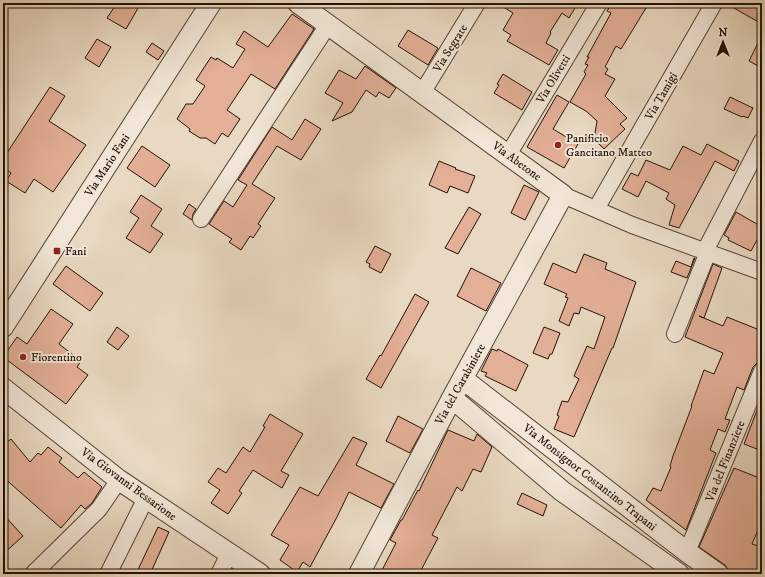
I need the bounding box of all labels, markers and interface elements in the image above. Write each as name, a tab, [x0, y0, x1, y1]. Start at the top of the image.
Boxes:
street label: Via Segrate	[429, 21, 471, 76]
north arrow	[703, 22, 743, 62]
text: N	[718, 26, 728, 40]
street label: Via Olivetti	[532, 52, 574, 107]
street label: Via Tamigi	[641, 70, 681, 124]
street label: Via Mario Fani	[81, 131, 133, 200]
place label: Panificio Gancitano Matteo	[566, 131, 652, 160]
street label: Via Abetone	[488, 138, 544, 184]
marker: Panificio Gancitano Matteo	[553, 140, 563, 150]
place label: Fani	[65, 244, 86, 259]
marker: Fani	[52, 246, 62, 256]
street label: Via del Carabiniere	[431, 341, 489, 428]
place label: Fiorentino	[31, 350, 82, 365]
marker: Fiorentino	[18, 352, 28, 362]
street label: Via del Finanziere	[702, 418, 749, 505]
street label: Via Monsignor Costantino Trapani	[519, 420, 660, 534]
street label: Via Giovanni Bessarione	[77, 444, 179, 524]

